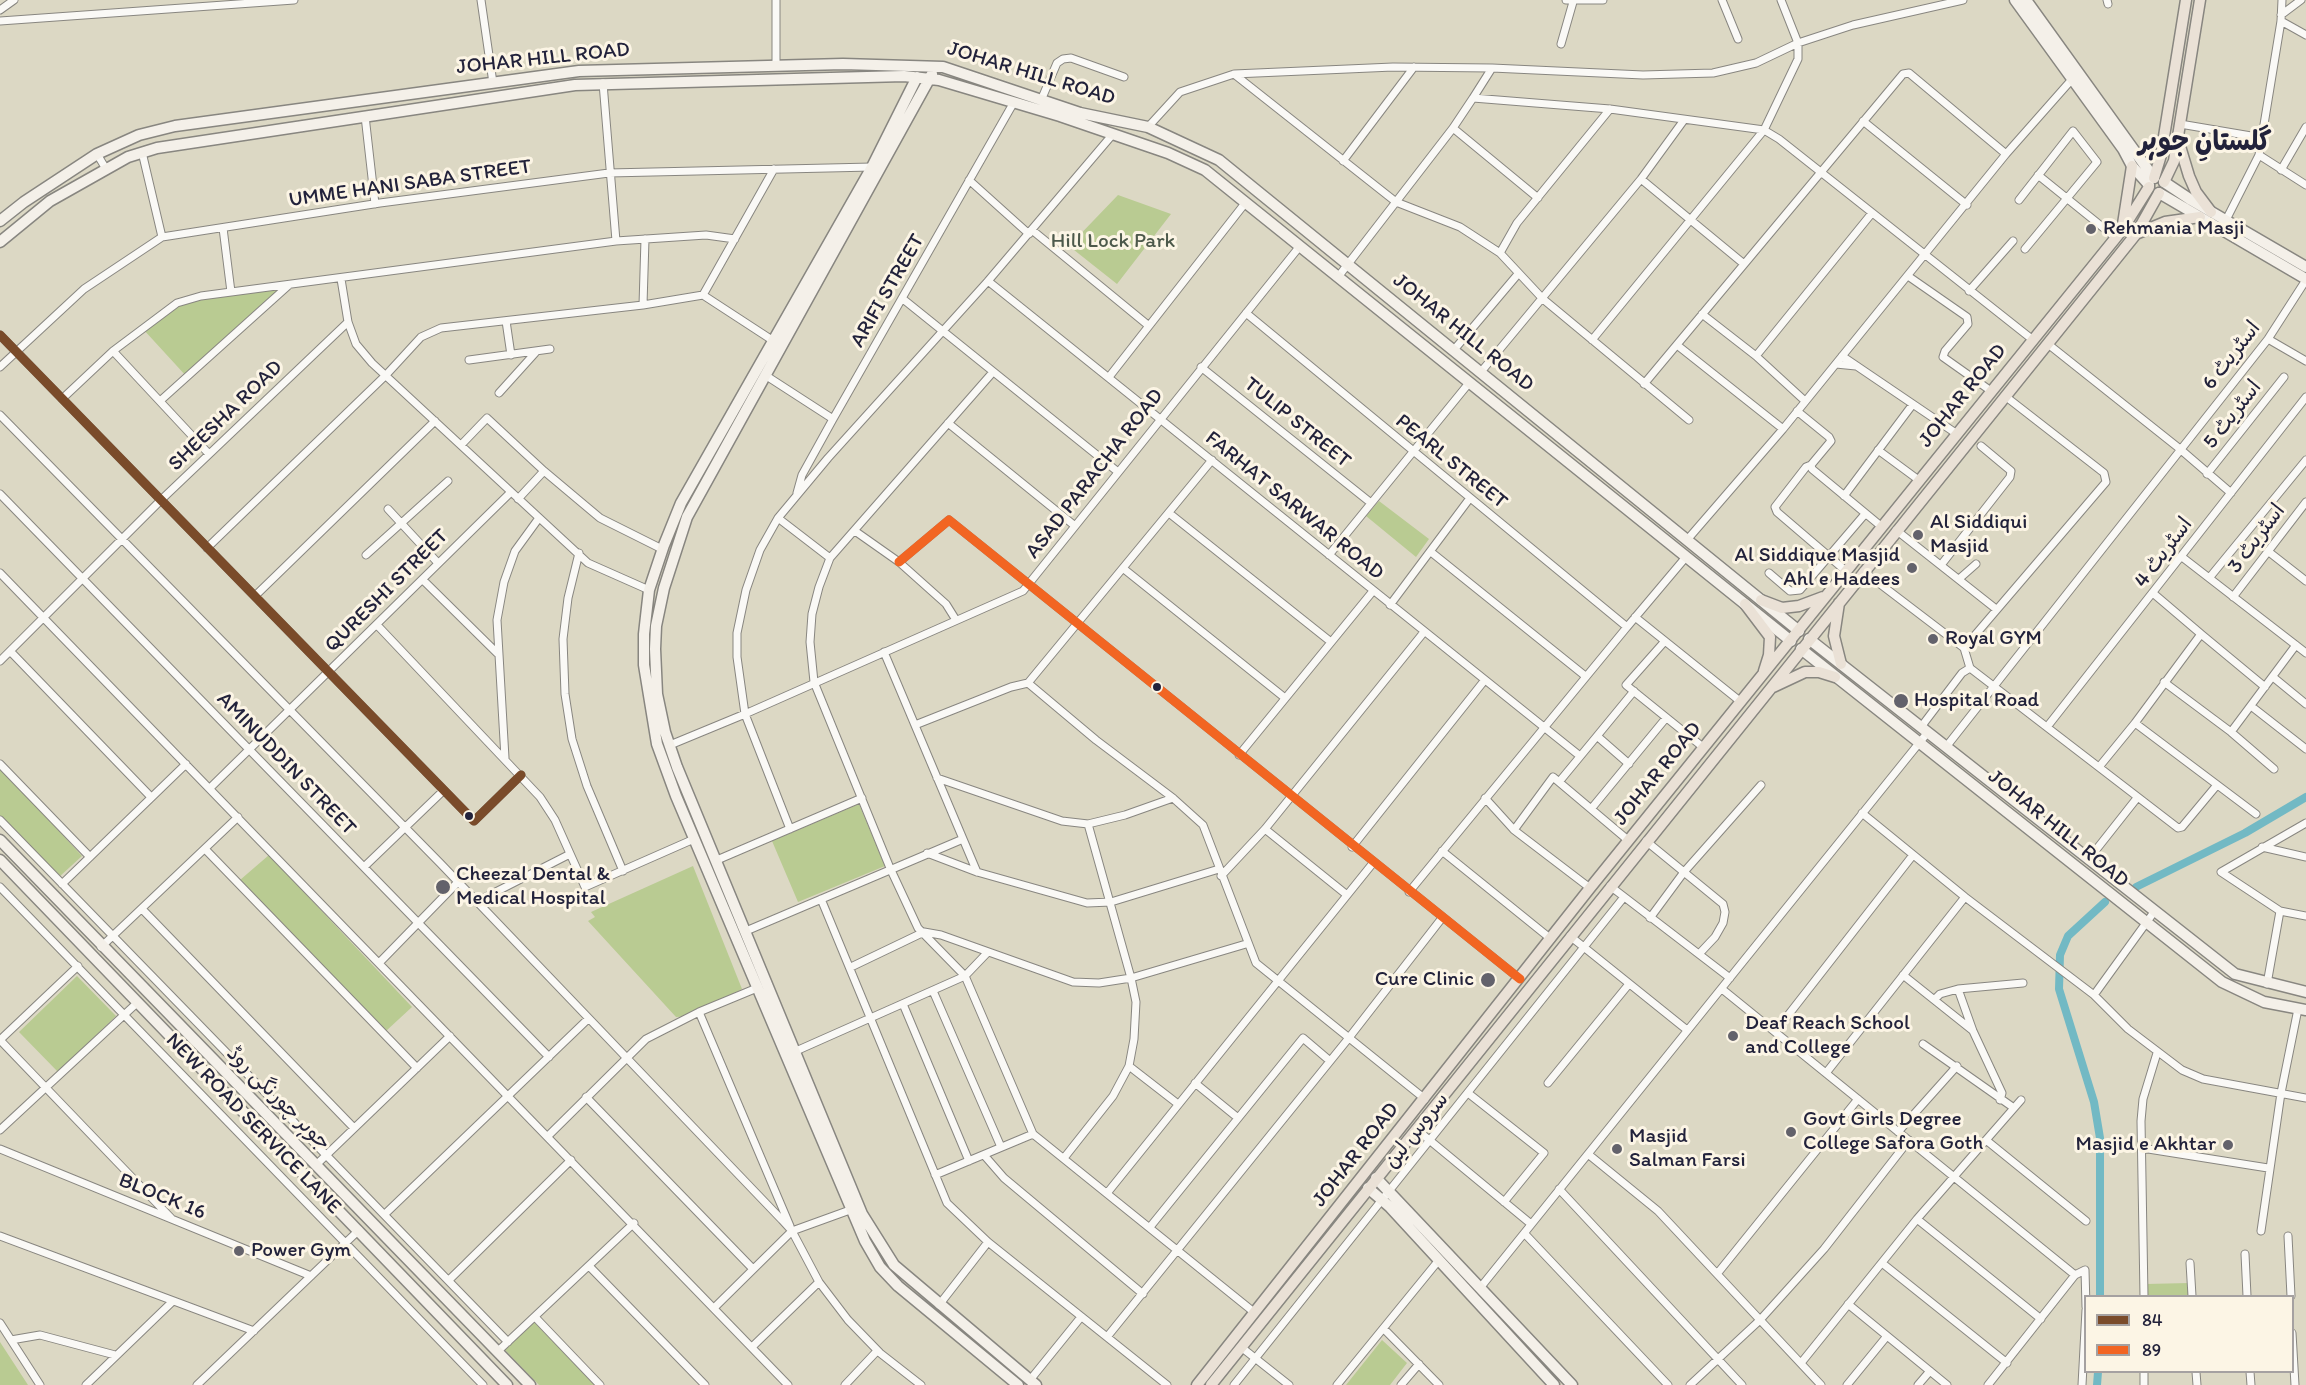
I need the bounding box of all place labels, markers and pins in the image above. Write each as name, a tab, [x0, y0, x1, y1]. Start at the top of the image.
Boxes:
place label: Rehmania Masji	[2103, 216, 2244, 242]
marker: Rehmania Masji	[2084, 222, 2098, 236]
place label: Al Siddiqui Masjid	[1930, 510, 2027, 560]
marker: Al Siddiqui Masjid	[1911, 528, 1925, 542]
place label: Al Siddique Masjid Ahl e Hadees	[1735, 543, 1900, 593]
marker: Al Siddique Masjid Ahl e Hadees	[1905, 561, 1919, 575]
place label: Royal GYM	[1945, 626, 2042, 652]
marker: Royal GYM	[1926, 632, 1940, 646]
unlabelled marker	[1151, 681, 1163, 693]
place label: Hospital Road	[1914, 688, 2039, 714]
marker: Hospital Road	[1892, 692, 1910, 710]
unlabelled marker	[463, 810, 475, 822]
place label: Cheezal Dental & Medical Hospital	[456, 862, 610, 912]
marker: Cheezal Dental & Medical Hospital	[434, 878, 452, 896]
place label: Cure Clinic	[1375, 967, 1474, 993]
marker: Cure Clinic	[1479, 971, 1497, 989]
place label: Deaf Reach School and College	[1745, 1011, 1910, 1061]
marker: Deaf Reach School and College	[1726, 1029, 1740, 1043]
place label: Govt Girls Degree College Safora Goth	[1803, 1107, 1983, 1157]
place label: Masjid Salman Farsi	[1629, 1124, 1746, 1174]
marker: Govt Girls Degree College Safora Goth	[1784, 1125, 1798, 1139]
place label: Masjid e Akhtar	[2076, 1132, 2216, 1158]
marker: Masjid e Akhtar	[2221, 1138, 2235, 1152]
marker: Masjid Salman Farsi	[1610, 1142, 1624, 1156]
place label: Power Gym	[251, 1238, 351, 1264]
marker: Power Gym	[232, 1244, 246, 1258]

